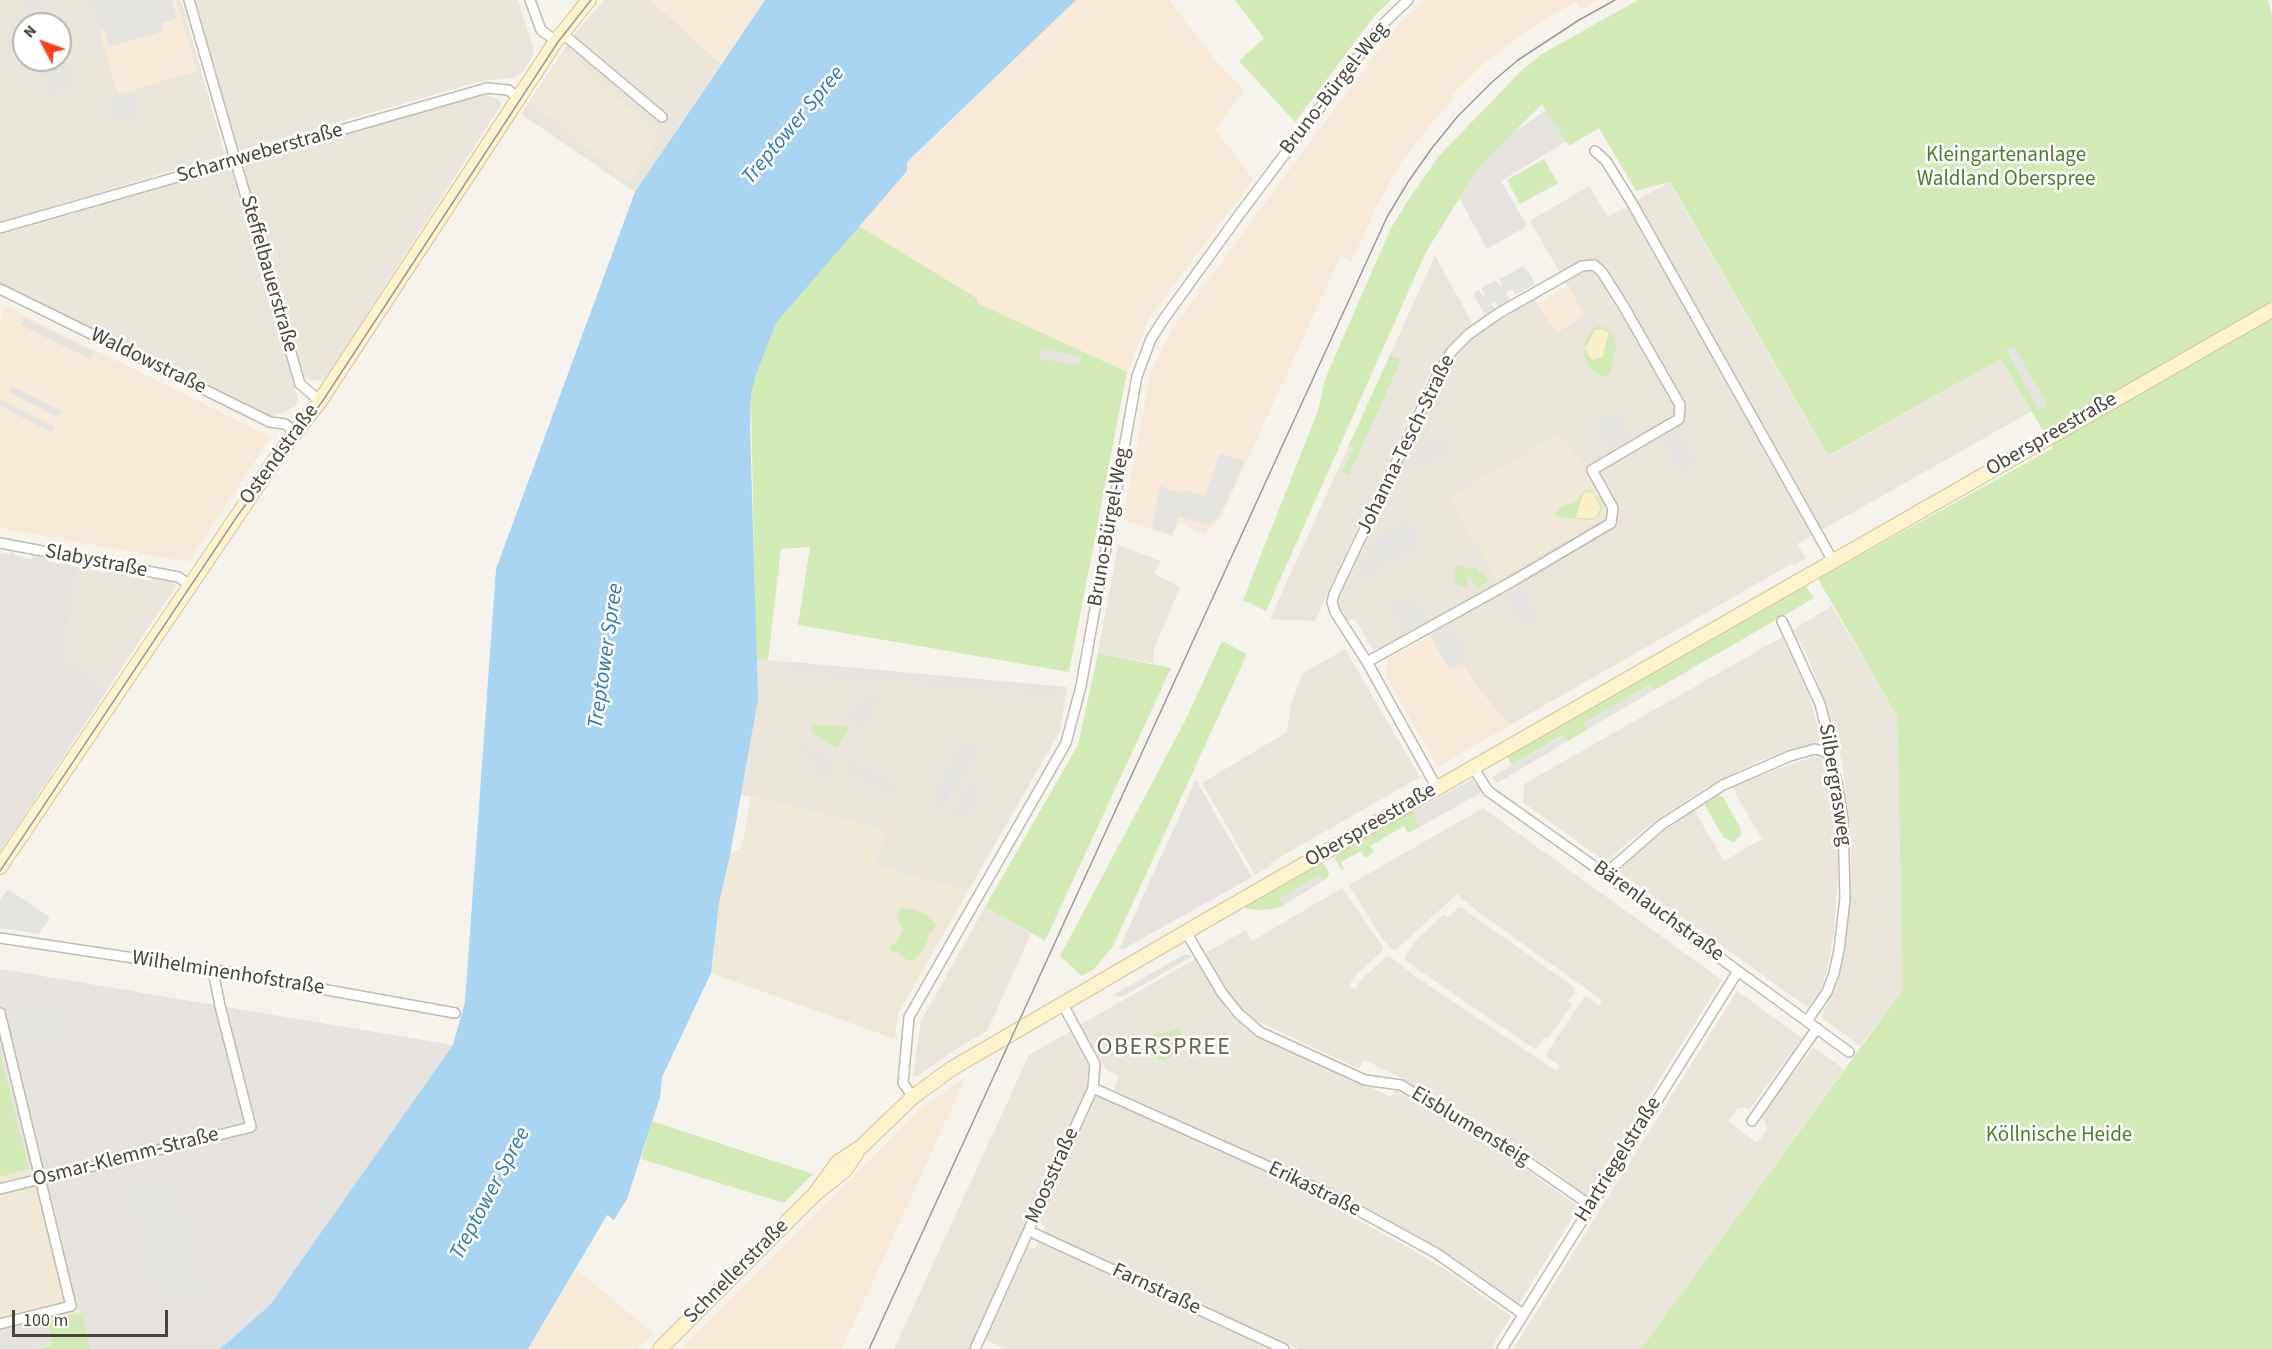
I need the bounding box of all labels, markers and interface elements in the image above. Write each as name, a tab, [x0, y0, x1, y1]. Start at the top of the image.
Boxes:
north arrow	[12, 12, 72, 72]
street label: Bruno-Bürgel-Weg	[1275, 18, 1395, 160]
text: N	[18, 20, 42, 43]
water label: Treptower Spree	[737, 61, 851, 191]
street label: Scharnweberstraße	[174, 118, 346, 190]
park label: Kleingartenanlage Waldland Oberspree	[1917, 143, 2095, 193]
street label: Steffelbauerstraße	[234, 193, 302, 355]
street label: Waldowstraße	[86, 323, 210, 401]
street label: Johanna-Tesch-Straße	[1353, 351, 1461, 539]
street label: Oberspreestraße	[1982, 387, 2122, 483]
street label: Ostendstraße	[235, 400, 325, 510]
street label: Bruno-Bürgel-Weg	[1084, 445, 1136, 609]
street label: Slabystraße	[43, 540, 149, 584]
water label: Treptower Spree	[584, 582, 630, 730]
street label: Silbergrasweg	[1812, 722, 1856, 848]
street label: Oberspreestraße	[1301, 778, 1441, 874]
street label: Bärenlauchstraße	[1588, 856, 1728, 968]
street label: Wilhelminenhofstraße	[130, 946, 326, 1002]
district label: OBERSPREE	[1097, 1035, 1231, 1063]
street label: Eisblumensteig	[1406, 1082, 1534, 1172]
street label: Hartriegelstraße	[1570, 1093, 1668, 1227]
street label: Osmar-Klemm-Straße	[30, 1123, 222, 1193]
water label: Treptower Spree	[445, 1123, 537, 1265]
park label: Köllnische Heide	[1986, 1123, 2132, 1149]
street label: Moosstraße	[1021, 1124, 1085, 1228]
street label: Erikastraße	[1264, 1157, 1364, 1223]
street label: Schnellerstraße	[679, 1214, 795, 1330]
street label: Farnstraße	[1108, 1259, 1204, 1321]
scale bar	[15, 1298, 171, 1336]
text: 100 m	[23, 1308, 68, 1333]

